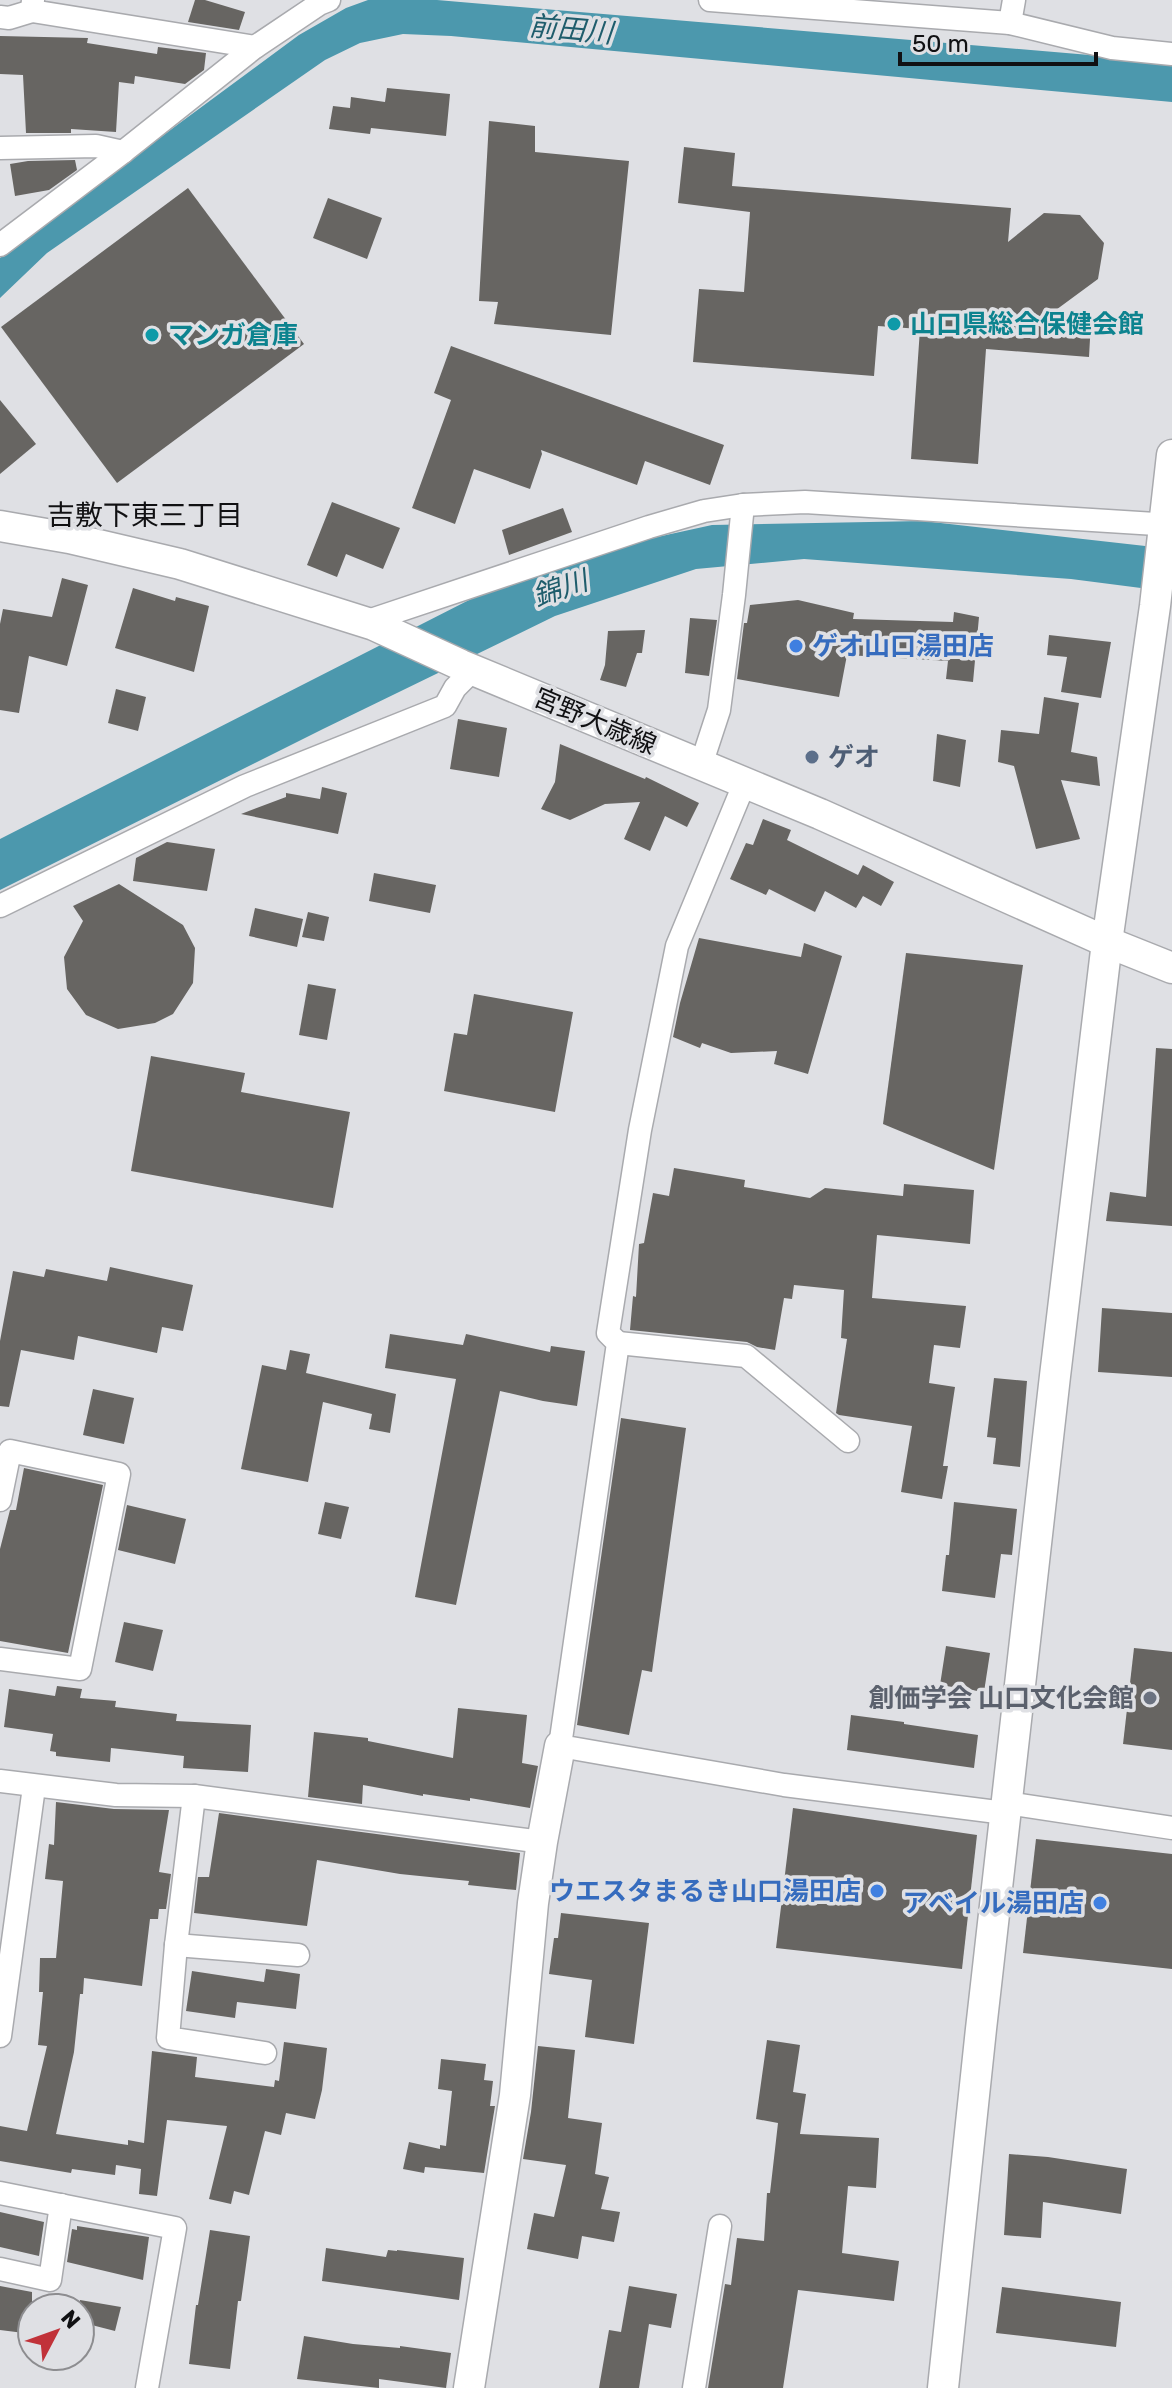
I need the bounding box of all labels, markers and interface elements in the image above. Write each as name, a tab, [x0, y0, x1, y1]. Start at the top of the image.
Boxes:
water label: 前田川	[528, 9, 617, 50]
scale bar	[900, 16, 1096, 66]
text: 50 m	[912, 30, 969, 58]
place label: 山口県総合保健会館	[910, 309, 1144, 340]
marker: 山口県総合保健会館	[885, 315, 903, 333]
place label: マンガ倉庫	[168, 320, 298, 351]
marker: マンガ倉庫	[143, 326, 161, 344]
district label: 吉敷下東三丁目	[47, 499, 243, 532]
water label: 錦川	[528, 563, 595, 613]
place label: ゲオ山口湯田店	[812, 631, 994, 662]
marker: ゲオ山口湯田店	[787, 637, 805, 655]
street label: 宮野大歳線	[529, 682, 661, 761]
place label: ゲオ	[828, 742, 880, 773]
marker: ゲオ	[803, 748, 821, 766]
place label: 創価学会 山口文化会館	[868, 1683, 1134, 1714]
marker: 創価学会 山口文化会館	[1141, 1689, 1159, 1707]
place label: ウエスタまるき山口湯田店	[549, 1876, 861, 1907]
marker: ウエスタまるき山口湯田店	[868, 1882, 886, 1900]
place label: アベイル湯田店	[903, 1888, 1084, 1919]
marker: アベイル湯田店	[1091, 1894, 1109, 1912]
north arrow	[16, 2292, 96, 2372]
text: N	[55, 2304, 86, 2334]

